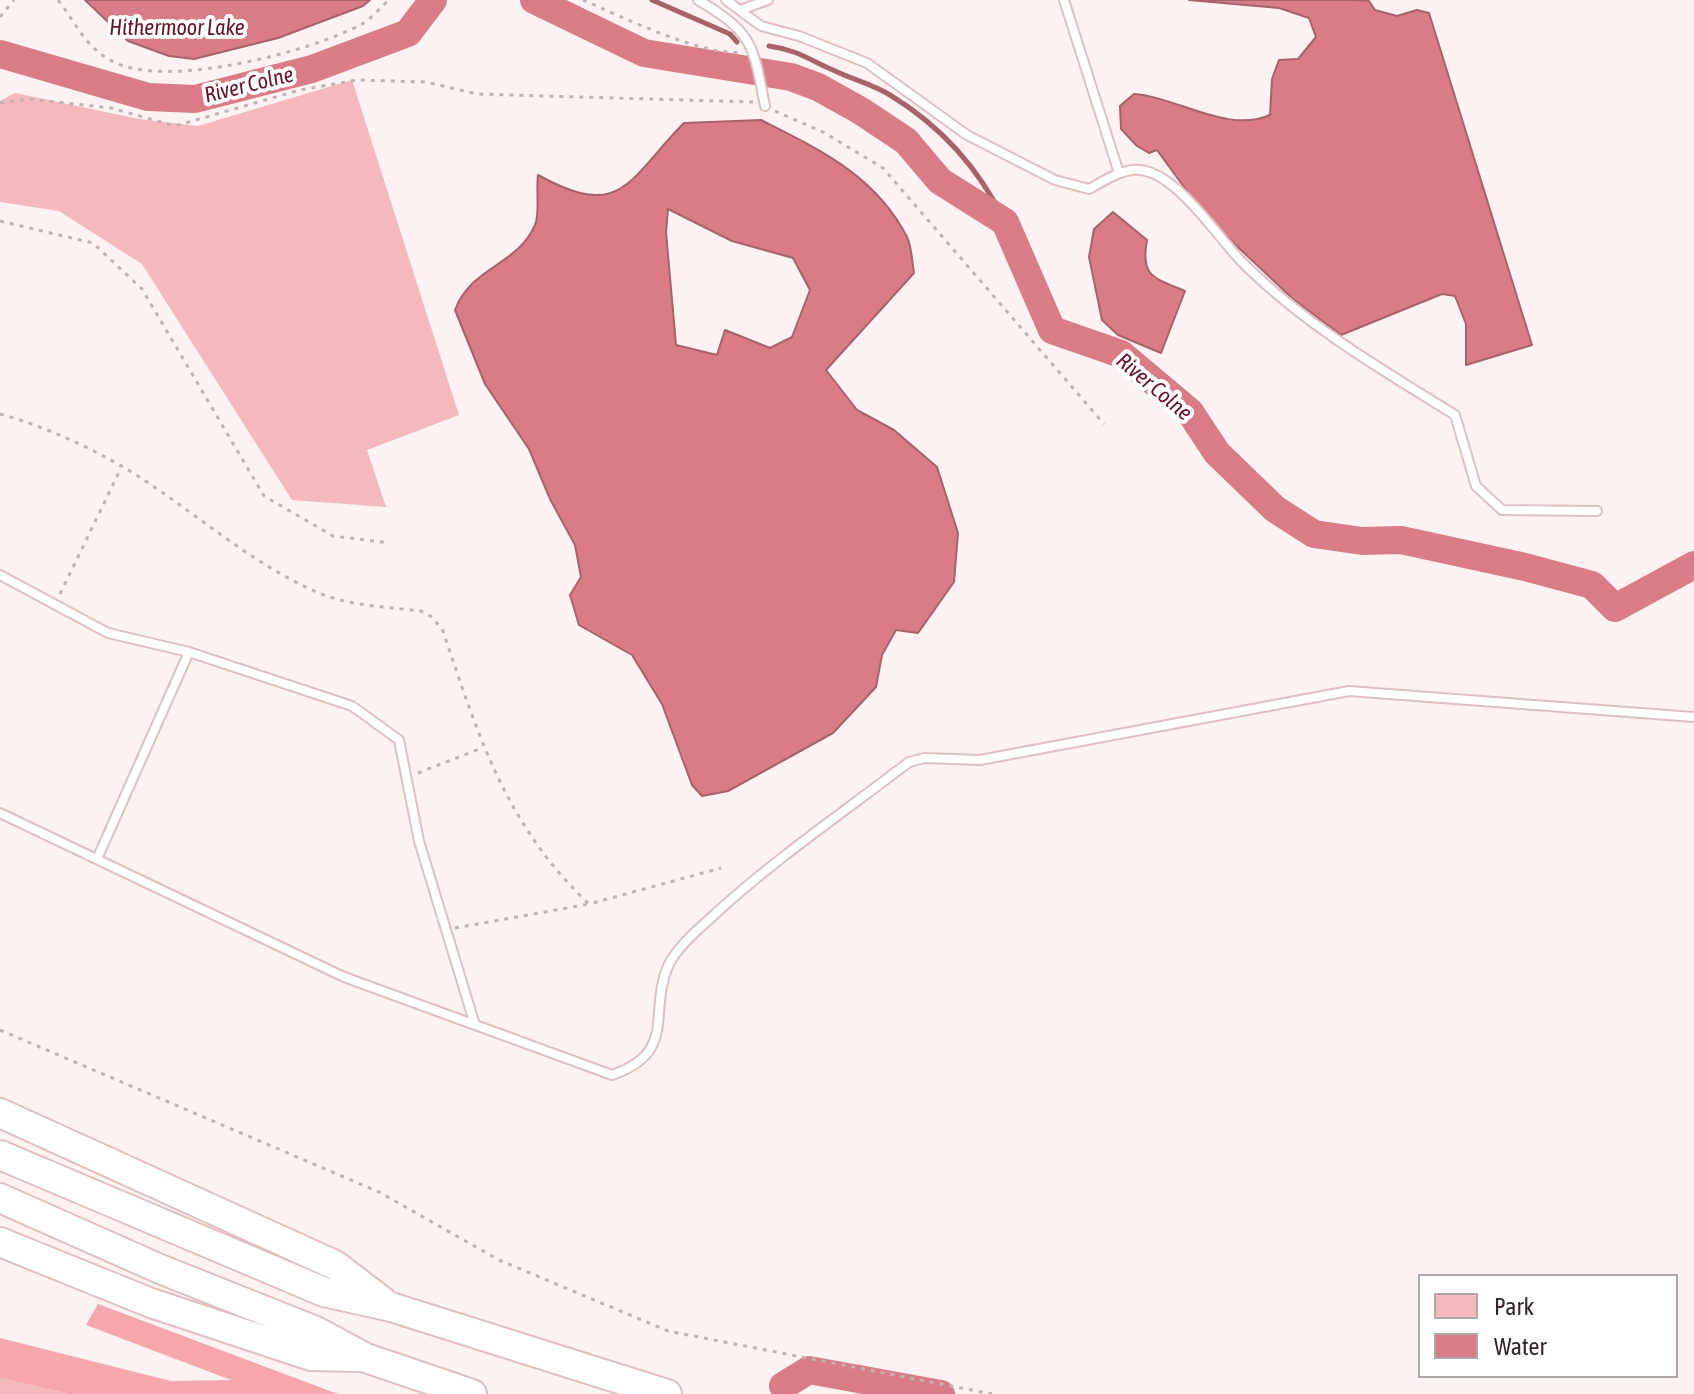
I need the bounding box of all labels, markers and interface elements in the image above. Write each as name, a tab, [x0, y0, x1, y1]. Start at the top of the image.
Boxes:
water label: Hithermoor Lake	[109, 15, 245, 41]
water label: River Colne	[202, 61, 296, 109]
water label: River Colne	[1111, 348, 1197, 426]
legend	[1418, 1274, 1678, 1378]
text: Park	[1494, 1293, 1534, 1320]
text: Water	[1494, 1333, 1547, 1360]

